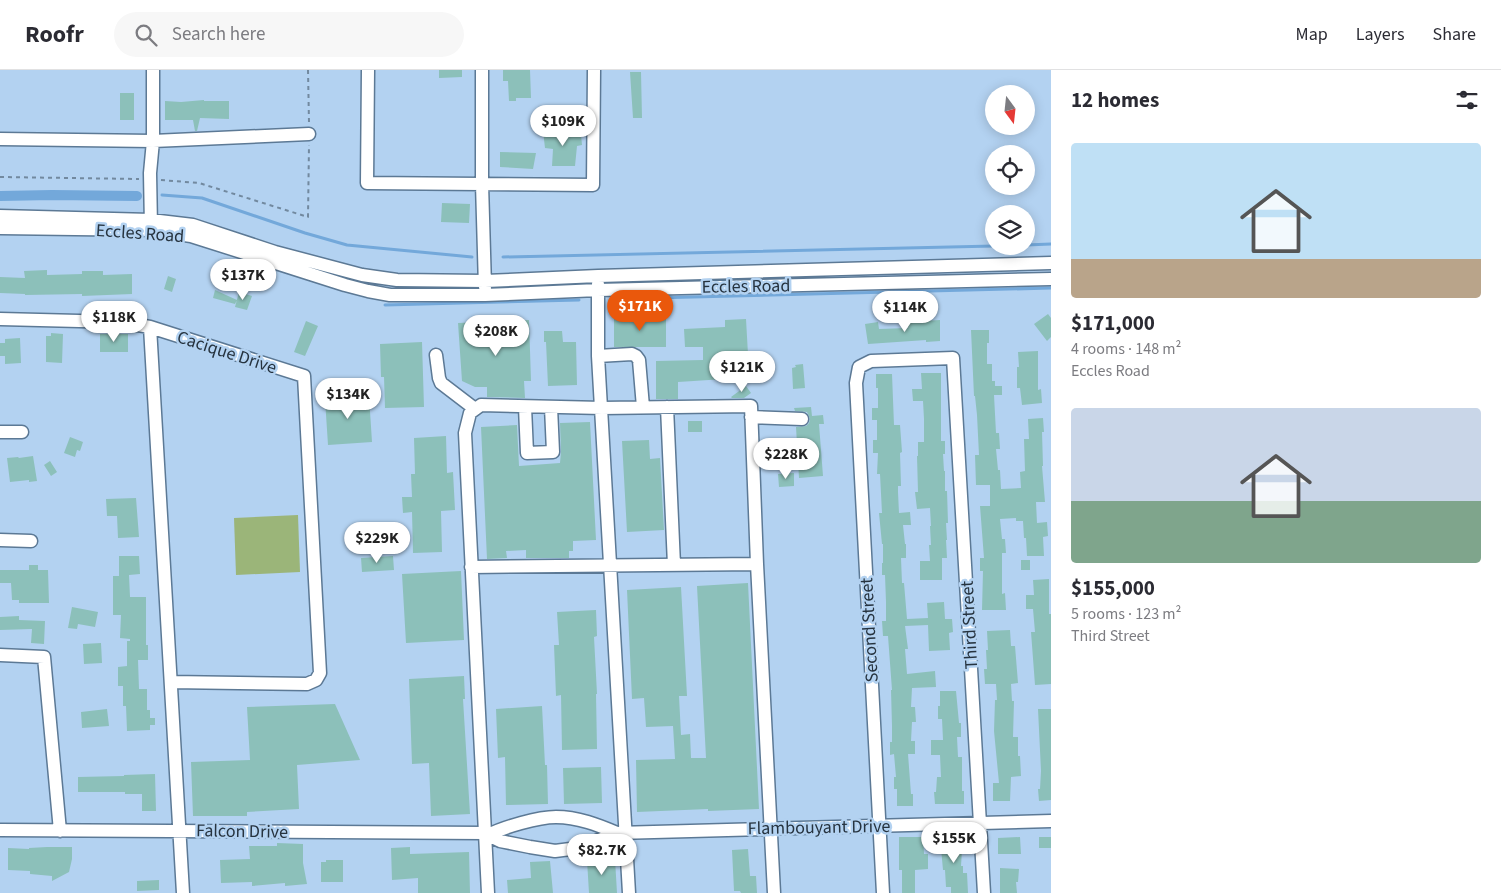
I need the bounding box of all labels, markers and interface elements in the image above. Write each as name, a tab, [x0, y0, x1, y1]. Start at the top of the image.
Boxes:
search box	[114, 12, 464, 57]
text: Roofr	[25, 17, 84, 52]
icon: search	[132, 21, 160, 49]
text: Search here	[172, 21, 265, 48]
text: Map	[1296, 22, 1328, 47]
text: Layers	[1356, 22, 1405, 47]
text: Share	[1433, 22, 1476, 47]
north arrow	[985, 85, 1035, 135]
map controls	[985, 85, 1035, 255]
text: 12 homes	[1071, 85, 1159, 115]
icon: filters	[1453, 86, 1481, 114]
pin: $109K	[528, 104, 598, 147]
text: $109K	[541, 110, 585, 132]
button: locate	[985, 145, 1035, 195]
icon: home	[1231, 176, 1321, 266]
button: layers	[985, 205, 1035, 255]
street label: Eccles Road	[95, 218, 185, 249]
pin: $137K	[208, 258, 278, 301]
text: $137K	[221, 264, 265, 286]
street label: Eccles Road	[701, 273, 791, 300]
pin: $171K	[605, 290, 675, 332]
pin: $114K	[870, 290, 940, 333]
text: $171K	[618, 295, 662, 317]
text: $114K	[883, 296, 927, 318]
pin: $118K	[79, 300, 149, 343]
text: $118K	[92, 306, 136, 328]
text: $171,000	[1071, 308, 1155, 338]
pin: $208K	[461, 314, 531, 357]
text: $208K	[474, 320, 518, 342]
street label: Cacique Drive	[174, 325, 280, 380]
text: 4 rooms · 148 m²	[1071, 338, 1181, 360]
pin: $121K	[707, 350, 777, 393]
text: $121K	[720, 356, 764, 378]
text: Eccles Road	[1071, 360, 1150, 382]
pin: $134K	[313, 378, 383, 420]
text: $134K	[326, 383, 370, 405]
pin: $228K	[751, 438, 821, 480]
icon: home	[1231, 441, 1321, 531]
text: $228K	[764, 443, 808, 465]
pin: $229K	[342, 522, 412, 564]
text: $229K	[355, 527, 399, 549]
text: $155,000	[1071, 573, 1155, 603]
street label: Second Street	[854, 577, 885, 683]
street label: Third Street	[955, 580, 984, 670]
text: 5 rooms · 123 m²	[1071, 603, 1181, 625]
text: Third Street	[1071, 625, 1150, 647]
street label: Flambouyant Drive	[747, 814, 891, 841]
street label: Falcon Drive	[196, 818, 288, 845]
pin: $155K	[919, 822, 989, 864]
text: $155K	[932, 827, 976, 849]
pin: $82.7K	[561, 834, 643, 876]
text: $82.7K	[578, 839, 626, 861]

